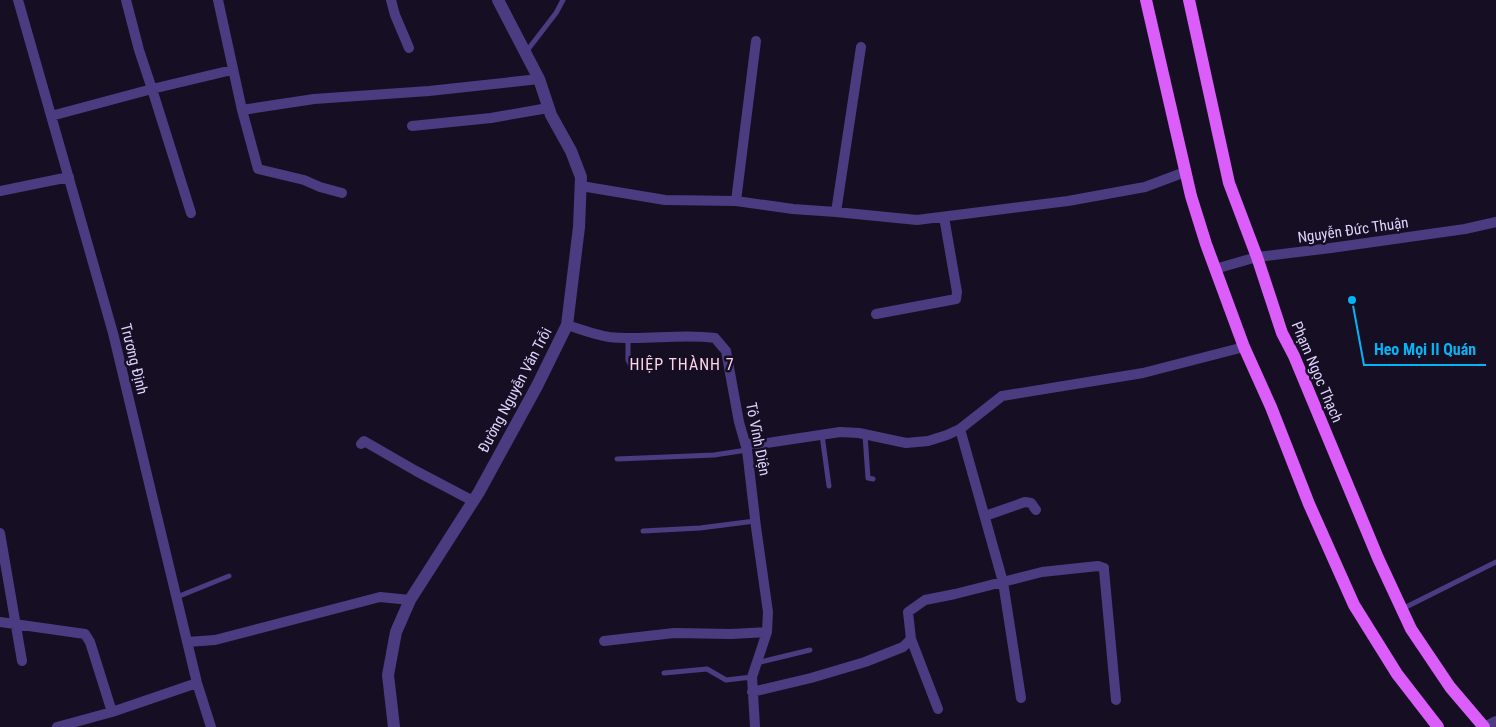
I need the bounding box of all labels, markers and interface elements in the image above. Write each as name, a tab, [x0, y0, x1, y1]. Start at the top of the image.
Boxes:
street label: Nguyễn Đức Thuận	[1296, 213, 1410, 247]
street label: Phạm Ngọc Thạch	[1288, 319, 1346, 425]
street label: Trương Định	[117, 322, 151, 396]
street label: Đường Nguyễn Văn Trỗi	[474, 324, 556, 456]
callout: Heo Mọi II Quán	[1364, 334, 1486, 365]
text: Heo Mọi II Quán	[1374, 340, 1476, 359]
district label: HIỆP THÀNH 7	[629, 355, 735, 374]
street label: Tô Vĩnh Diện	[742, 401, 774, 477]

